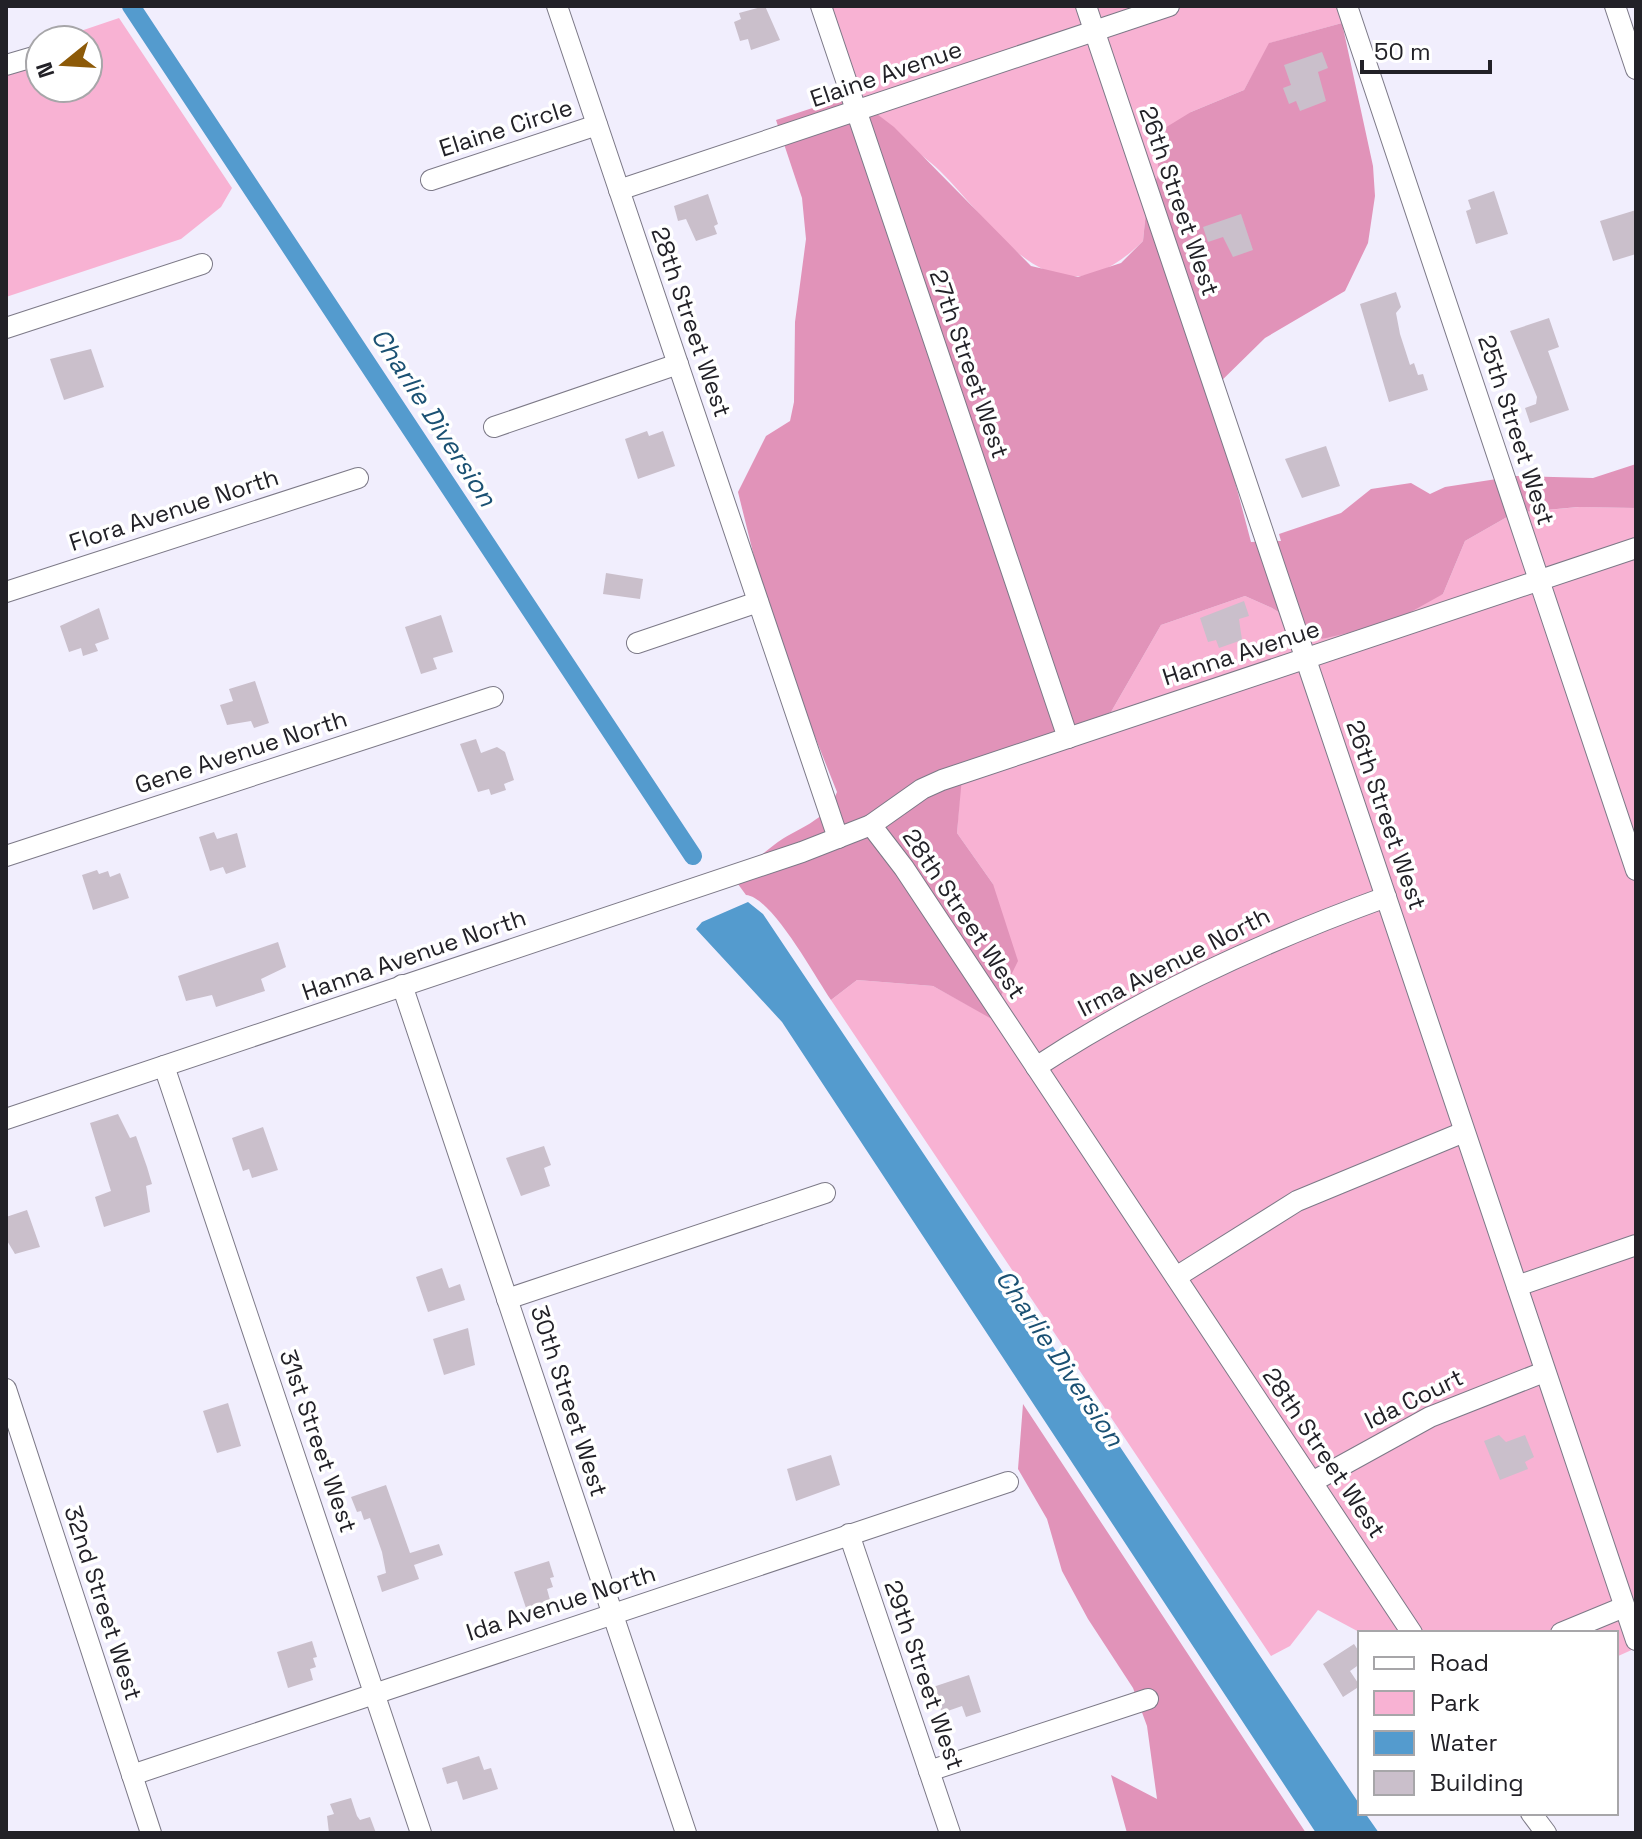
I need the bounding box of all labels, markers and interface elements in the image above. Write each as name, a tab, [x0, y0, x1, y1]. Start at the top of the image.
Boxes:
north arrow	[24, 24, 104, 104]
scale bar	[1362, 24, 1490, 74]
street label: Elaine Avenue	[806, 33, 966, 114]
text: 50 m	[1374, 36, 1431, 67]
text: N	[29, 59, 61, 82]
street label: Elaine Circle	[435, 91, 577, 164]
street label: 26th Street West	[1132, 102, 1226, 300]
street label: 28th Street West	[644, 223, 739, 421]
street label: 27th Street West	[923, 265, 1016, 462]
water label: Charlie Diversion	[364, 321, 505, 514]
street label: 25th Street West	[1471, 331, 1562, 529]
street label: Flora Avenue North	[65, 461, 283, 558]
street label: Hanna Avenue	[1158, 613, 1323, 693]
street label: Gene Avenue North	[131, 703, 351, 800]
street label: 26th Street West	[1339, 716, 1433, 914]
street label: 28th Street West	[896, 823, 1033, 1005]
street label: Irma Avenue North	[1072, 900, 1275, 1023]
street label: Hanna Avenue North	[298, 902, 530, 1007]
water label: Charlie Diversion	[988, 1263, 1132, 1454]
street label: 30th Street West	[524, 1301, 615, 1500]
street label: 31st Street West	[273, 1345, 364, 1536]
street label: Ida Court	[1359, 1361, 1468, 1436]
street label: 28th Street West	[1256, 1362, 1393, 1544]
street label: 32nd Street West	[57, 1502, 150, 1704]
street label: Ida Avenue North	[462, 1557, 660, 1648]
street label: 29th Street West	[877, 1576, 971, 1774]
legend	[1358, 1631, 1618, 1815]
text: Road	[1430, 1647, 1489, 1678]
text: Park	[1430, 1687, 1480, 1718]
text: Water	[1430, 1727, 1498, 1758]
text: Building	[1430, 1767, 1524, 1798]

